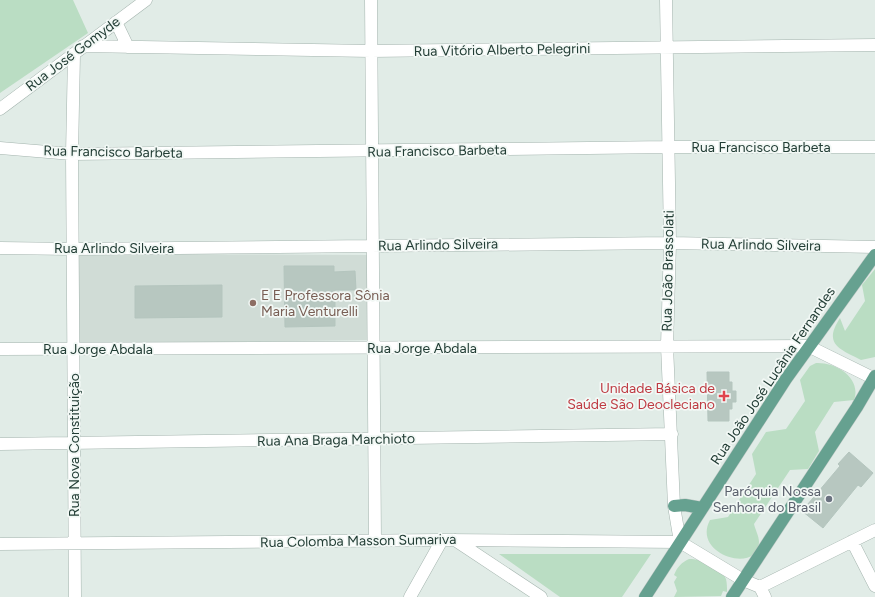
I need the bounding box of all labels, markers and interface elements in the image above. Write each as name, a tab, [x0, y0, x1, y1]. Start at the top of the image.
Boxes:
street label: Rua José Gomyde	[22, 13, 124, 95]
street label: Rua Vitório Alberto Pelegrini	[414, 40, 590, 60]
street label: Rua Francisco Barbeta	[691, 139, 831, 156]
street label: Rua Francisco Barbeta	[367, 141, 507, 161]
street label: Rua Francisco Barbeta	[43, 142, 183, 162]
street label: Rua João Brassolati	[658, 210, 678, 332]
street label: Rua Arlindo Silveira	[378, 235, 498, 255]
street label: Rua Arlindo Silveira	[701, 235, 821, 255]
street label: Rua Arlindo Silveira	[54, 240, 174, 257]
street label: Rua João José Lucânia Fernandes	[707, 284, 839, 468]
place label: E E Professora Sônia Maria Venturelli	[261, 287, 390, 320]
marker: E E Professora Sônia Maria Venturelli	[248, 298, 258, 308]
street label: Rua Jorge Abdala	[367, 340, 477, 357]
street label: Rua Jorge Abdala	[43, 341, 153, 358]
street label: Rua Nova Constituição	[66, 373, 83, 517]
place label: Unidade Básica de Saúde São Deocleciano	[567, 380, 715, 413]
marker: Unidade Básica de Saúde São Deocleciano	[718, 390, 730, 402]
street label: Rua Ana Braga Marchioto	[257, 430, 415, 450]
place label: Paróquia Nossa Senhora do Brasil	[713, 483, 821, 516]
marker: Paróquia Nossa Senhora do Brasil	[824, 494, 834, 504]
street label: Rua Colomba Masson Sumariva	[260, 531, 456, 551]

